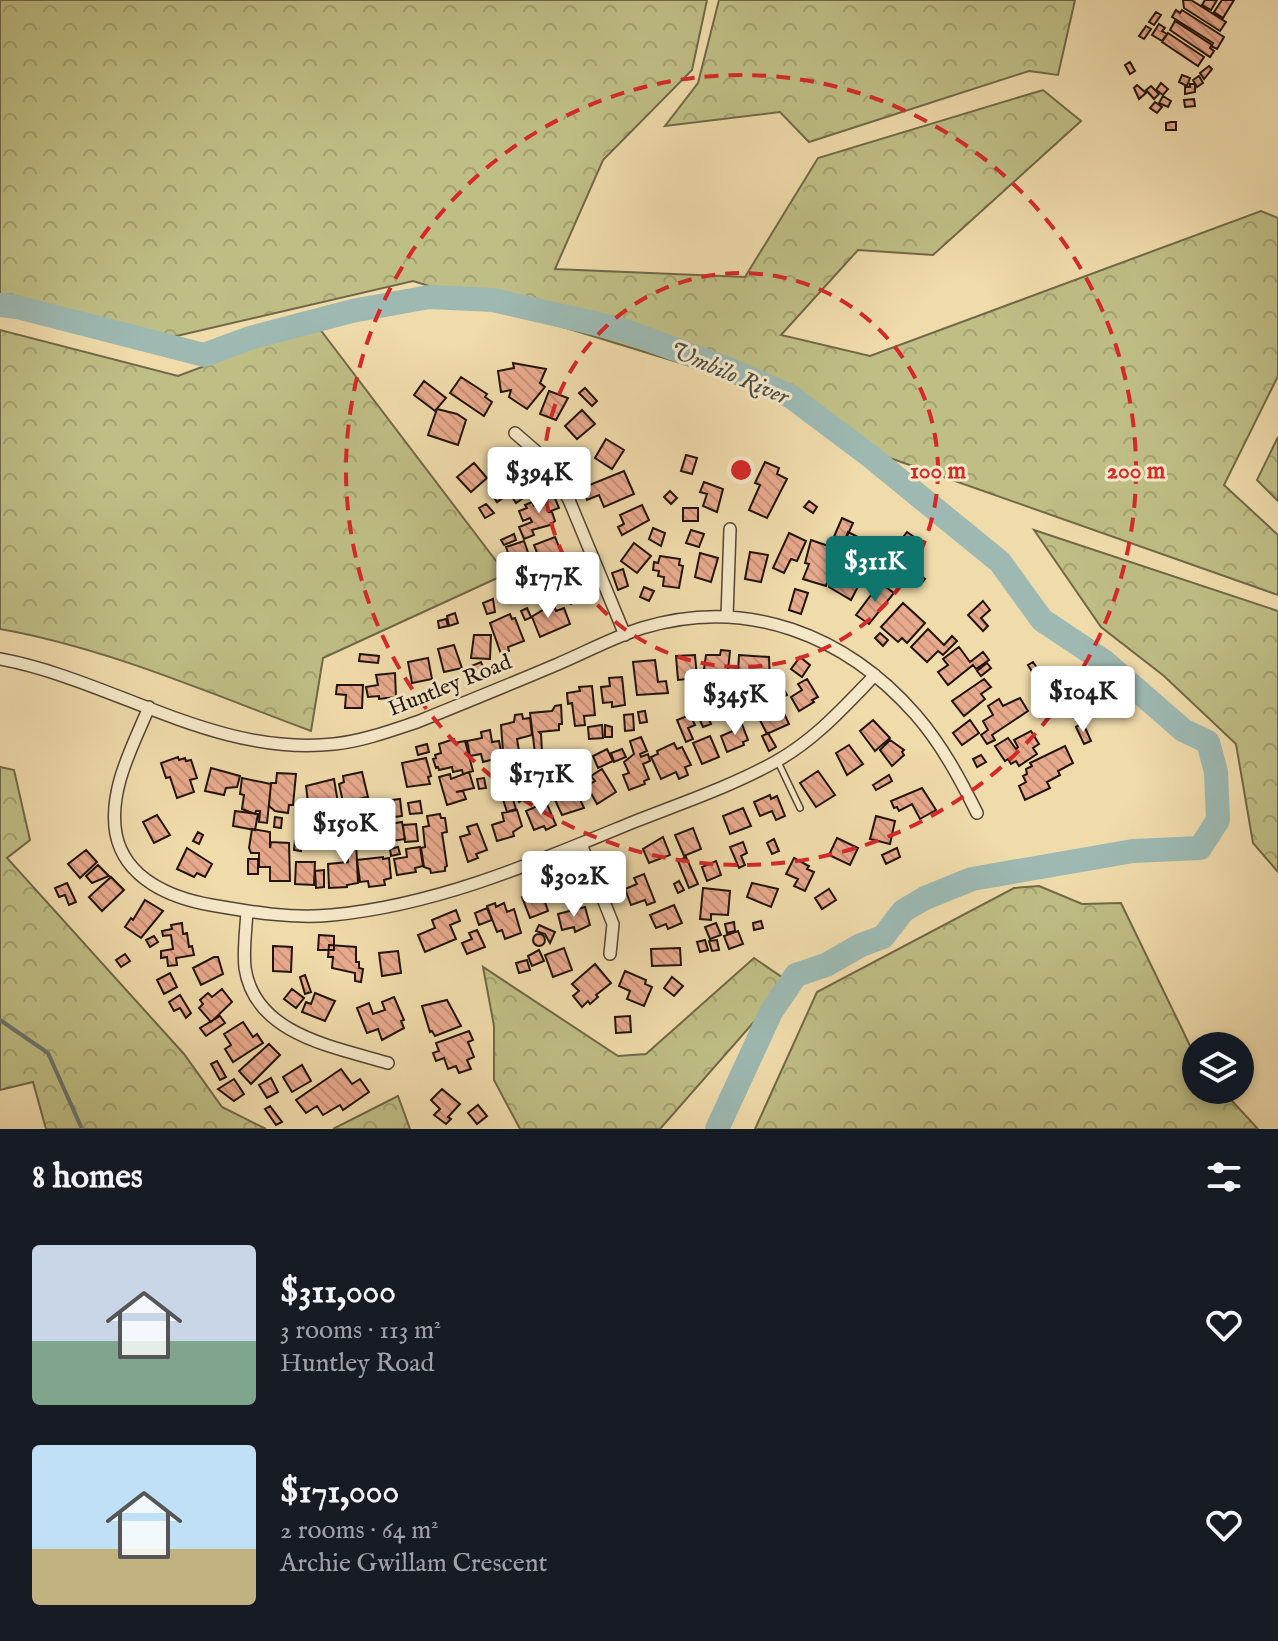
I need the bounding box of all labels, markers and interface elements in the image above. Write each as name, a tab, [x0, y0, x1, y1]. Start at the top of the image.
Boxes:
water label: Umbilo River	[665, 335, 795, 414]
pin: $394K	[483, 447, 595, 515]
text: $394K	[506, 456, 572, 489]
centre of rings	[727, 456, 755, 484]
text: 100 m	[910, 456, 967, 487]
text: 200 m	[1107, 456, 1166, 487]
pin: $311K	[819, 536, 931, 604]
text: $311K	[844, 545, 906, 578]
pin: $177K	[492, 552, 604, 620]
text: $177K	[514, 561, 582, 594]
street label: Huntley Road	[384, 648, 516, 723]
pin: $104K	[1027, 666, 1139, 734]
pin: $345K	[679, 669, 791, 737]
text: $104K	[1049, 675, 1117, 708]
text: $345K	[703, 678, 767, 711]
pin: $171K	[485, 749, 597, 817]
text: $171K	[509, 758, 573, 791]
pin: $150K	[289, 798, 401, 866]
text: $150K	[313, 807, 377, 840]
pin: $302K	[518, 851, 630, 919]
text: $302K	[540, 860, 608, 893]
map controls	[1182, 1032, 1254, 1104]
button: layers	[1182, 1032, 1254, 1104]
icon: filters	[1202, 1155, 1246, 1199]
text: 8 homes	[32, 1156, 143, 1199]
text: $311,000	[280, 1271, 396, 1314]
icon: home	[96, 1277, 192, 1373]
icon: heart	[1202, 1303, 1246, 1347]
text: 3 rooms · 113 m²	[280, 1314, 441, 1347]
text: Huntley Road	[280, 1347, 434, 1380]
text: $171,000	[280, 1471, 399, 1514]
icon: home	[96, 1477, 192, 1573]
icon: heart	[1202, 1503, 1246, 1547]
text: 2 rooms · 64 m²	[280, 1514, 439, 1547]
text: Archie Gwillam Crescent	[280, 1547, 547, 1580]

